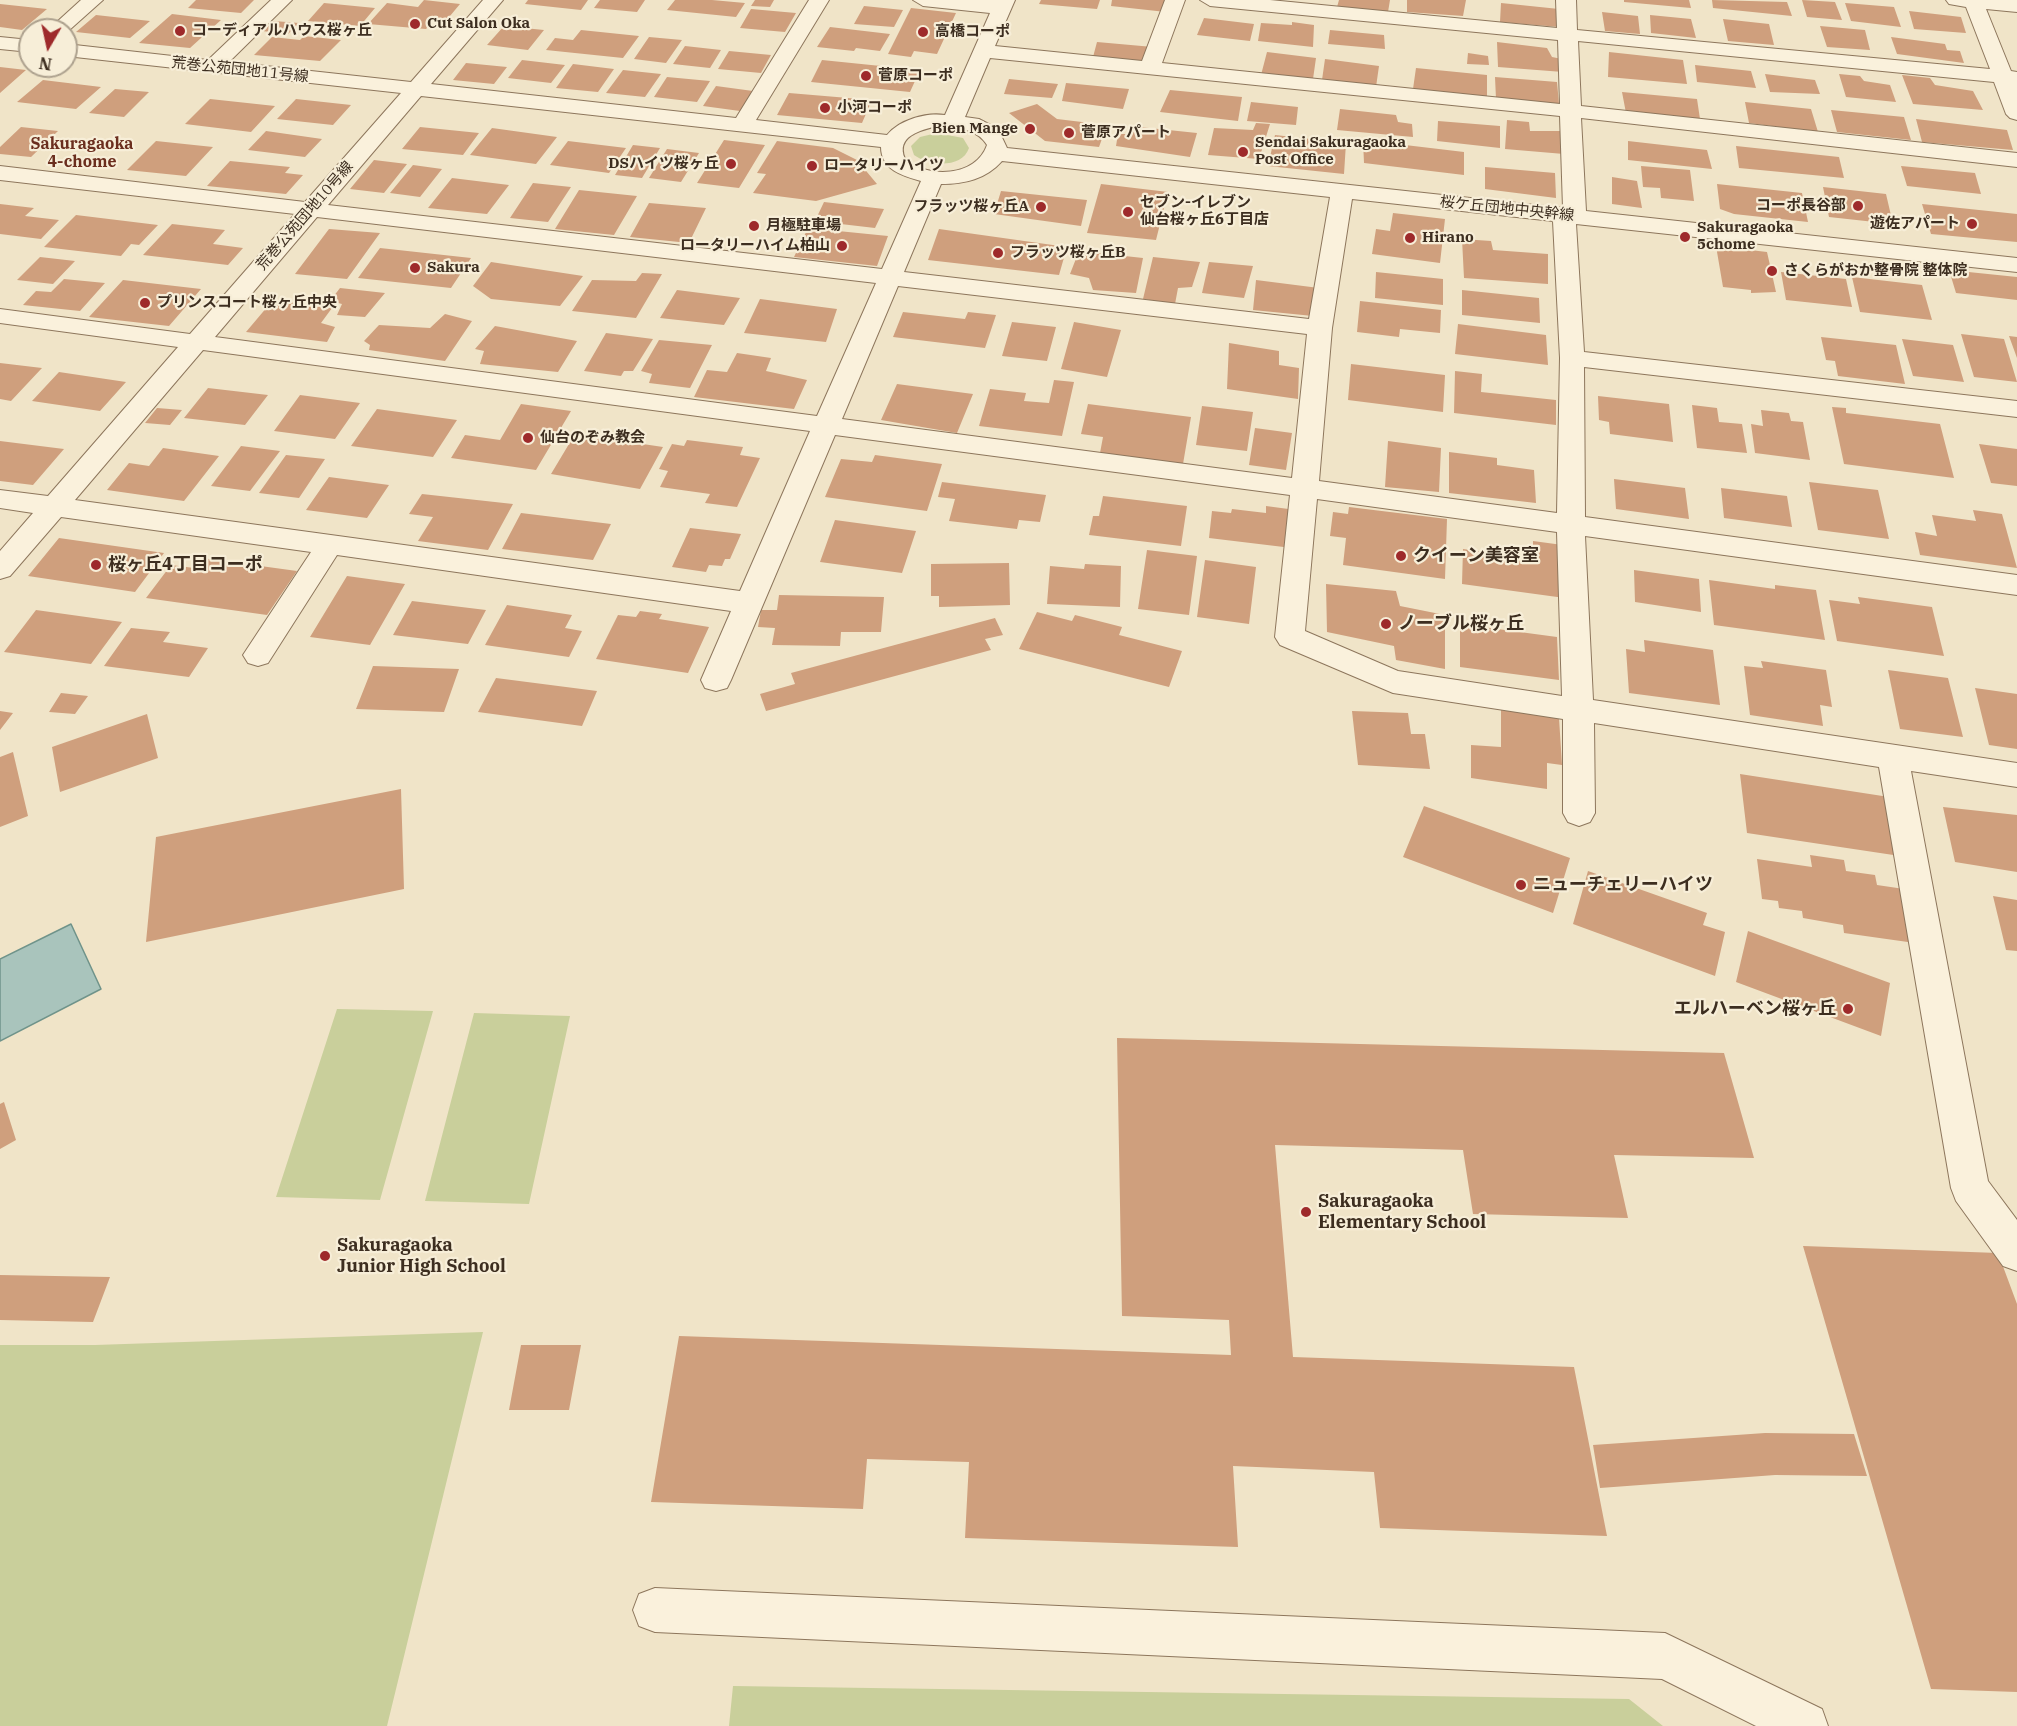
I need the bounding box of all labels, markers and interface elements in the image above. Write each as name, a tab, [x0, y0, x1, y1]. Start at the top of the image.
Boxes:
place label: Cut Salon Oka	[427, 15, 530, 33]
marker: Cut Salon Oka	[408, 17, 422, 31]
north arrow	[18, 18, 78, 78]
place label: コーディアルハウス桜ヶ丘	[192, 22, 372, 40]
place label: 高橋コーポ	[935, 23, 1010, 41]
marker: コーディアルハウス桜ヶ丘	[173, 24, 187, 38]
marker: 高橋コーポ	[916, 25, 930, 39]
text: N	[38, 53, 53, 75]
street label: 荒巻公苑団地11号線	[170, 54, 310, 86]
place label: 菅原コーポ	[878, 67, 953, 85]
marker: 菅原コーポ	[859, 69, 873, 83]
place label: 小河コーポ	[837, 99, 912, 117]
marker: 小河コーポ	[818, 101, 832, 115]
place label: Bien Mange	[932, 120, 1018, 138]
marker: Bien Mange	[1023, 122, 1037, 136]
place label: 菅原アパート	[1081, 124, 1171, 142]
marker: 菅原アパート	[1062, 126, 1076, 140]
district label: Sakuragaoka 4-chome	[31, 134, 133, 172]
place label: Sendai Sakuragaoka Post Office	[1255, 134, 1406, 169]
marker: Sendai Sakuragaoka Post Office	[1236, 145, 1250, 159]
place label: DSハイツ桜ヶ丘	[608, 155, 719, 173]
marker: DSハイツ桜ヶ丘	[724, 157, 738, 171]
place label: ロータリーハイツ	[824, 157, 944, 175]
street label: 荒巻公苑団地10号線	[253, 158, 357, 274]
marker: ロータリーハイツ	[805, 159, 819, 173]
street label: 桜ケ丘団地中央幹線	[1439, 193, 1575, 225]
place label: セブン-イレブン 仙台桜ヶ丘6丁目店	[1140, 194, 1269, 229]
place label: コーポ長谷部	[1756, 197, 1846, 215]
place label: フラッツ桜ヶ丘A	[914, 198, 1029, 216]
marker: コーポ長谷部	[1851, 199, 1865, 213]
marker: フラッツ桜ヶ丘A	[1034, 200, 1048, 214]
marker: セブン-イレブン 仙台桜ヶ丘6丁目店	[1121, 205, 1135, 219]
place label: 遊佐アパート	[1870, 215, 1960, 233]
place label: 月極駐車場	[766, 217, 841, 235]
marker: 遊佐アパート	[1965, 217, 1979, 231]
marker: 月極駐車場	[747, 219, 761, 233]
place label: Sakuragaoka 5chome	[1697, 219, 1794, 254]
place label: Hirano	[1422, 229, 1474, 247]
marker: Sakuragaoka 5chome	[1678, 230, 1692, 244]
marker: Hirano	[1403, 231, 1417, 245]
place label: ロータリーハイム柏山	[680, 237, 830, 255]
marker: ロータリーハイム柏山	[835, 239, 849, 253]
place label: フラッツ桜ヶ丘B	[1010, 244, 1126, 262]
marker: フラッツ桜ヶ丘B	[991, 246, 1005, 260]
place label: Sakura	[427, 259, 480, 277]
marker: Sakura	[408, 261, 422, 275]
place label: さくらがおか整骨院 整体院	[1784, 262, 1967, 280]
marker: さくらがおか整骨院 整体院	[1765, 264, 1779, 278]
place label: プリンスコート桜ヶ丘中央	[157, 294, 337, 312]
marker: プリンスコート桜ヶ丘中央	[138, 296, 152, 310]
place label: 仙台のぞみ教会	[540, 429, 645, 447]
marker: 仙台のぞみ教会	[521, 431, 535, 445]
place label: クイーン美容室	[1413, 545, 1539, 567]
marker: クイーン美容室	[1394, 549, 1408, 563]
place label: 桜ヶ丘4丁目コーポ	[108, 554, 263, 576]
marker: 桜ヶ丘4丁目コーポ	[89, 558, 103, 572]
place label: ノーブル桜ヶ丘	[1398, 613, 1524, 635]
marker: ノーブル桜ヶ丘	[1379, 617, 1393, 631]
place label: ニューチェリーハイツ	[1533, 874, 1713, 896]
marker: ニューチェリーハイツ	[1514, 878, 1528, 892]
place label: エルハーベン桜ヶ丘	[1674, 998, 1836, 1020]
marker: エルハーベン桜ヶ丘	[1841, 1002, 1855, 1016]
place label: Sakuragaoka Elementary School	[1318, 1191, 1486, 1234]
marker: Sakuragaoka Elementary School	[1299, 1205, 1313, 1219]
place label: Sakuragaoka Junior High School	[337, 1235, 506, 1278]
marker: Sakuragaoka Junior High School	[318, 1249, 332, 1263]

